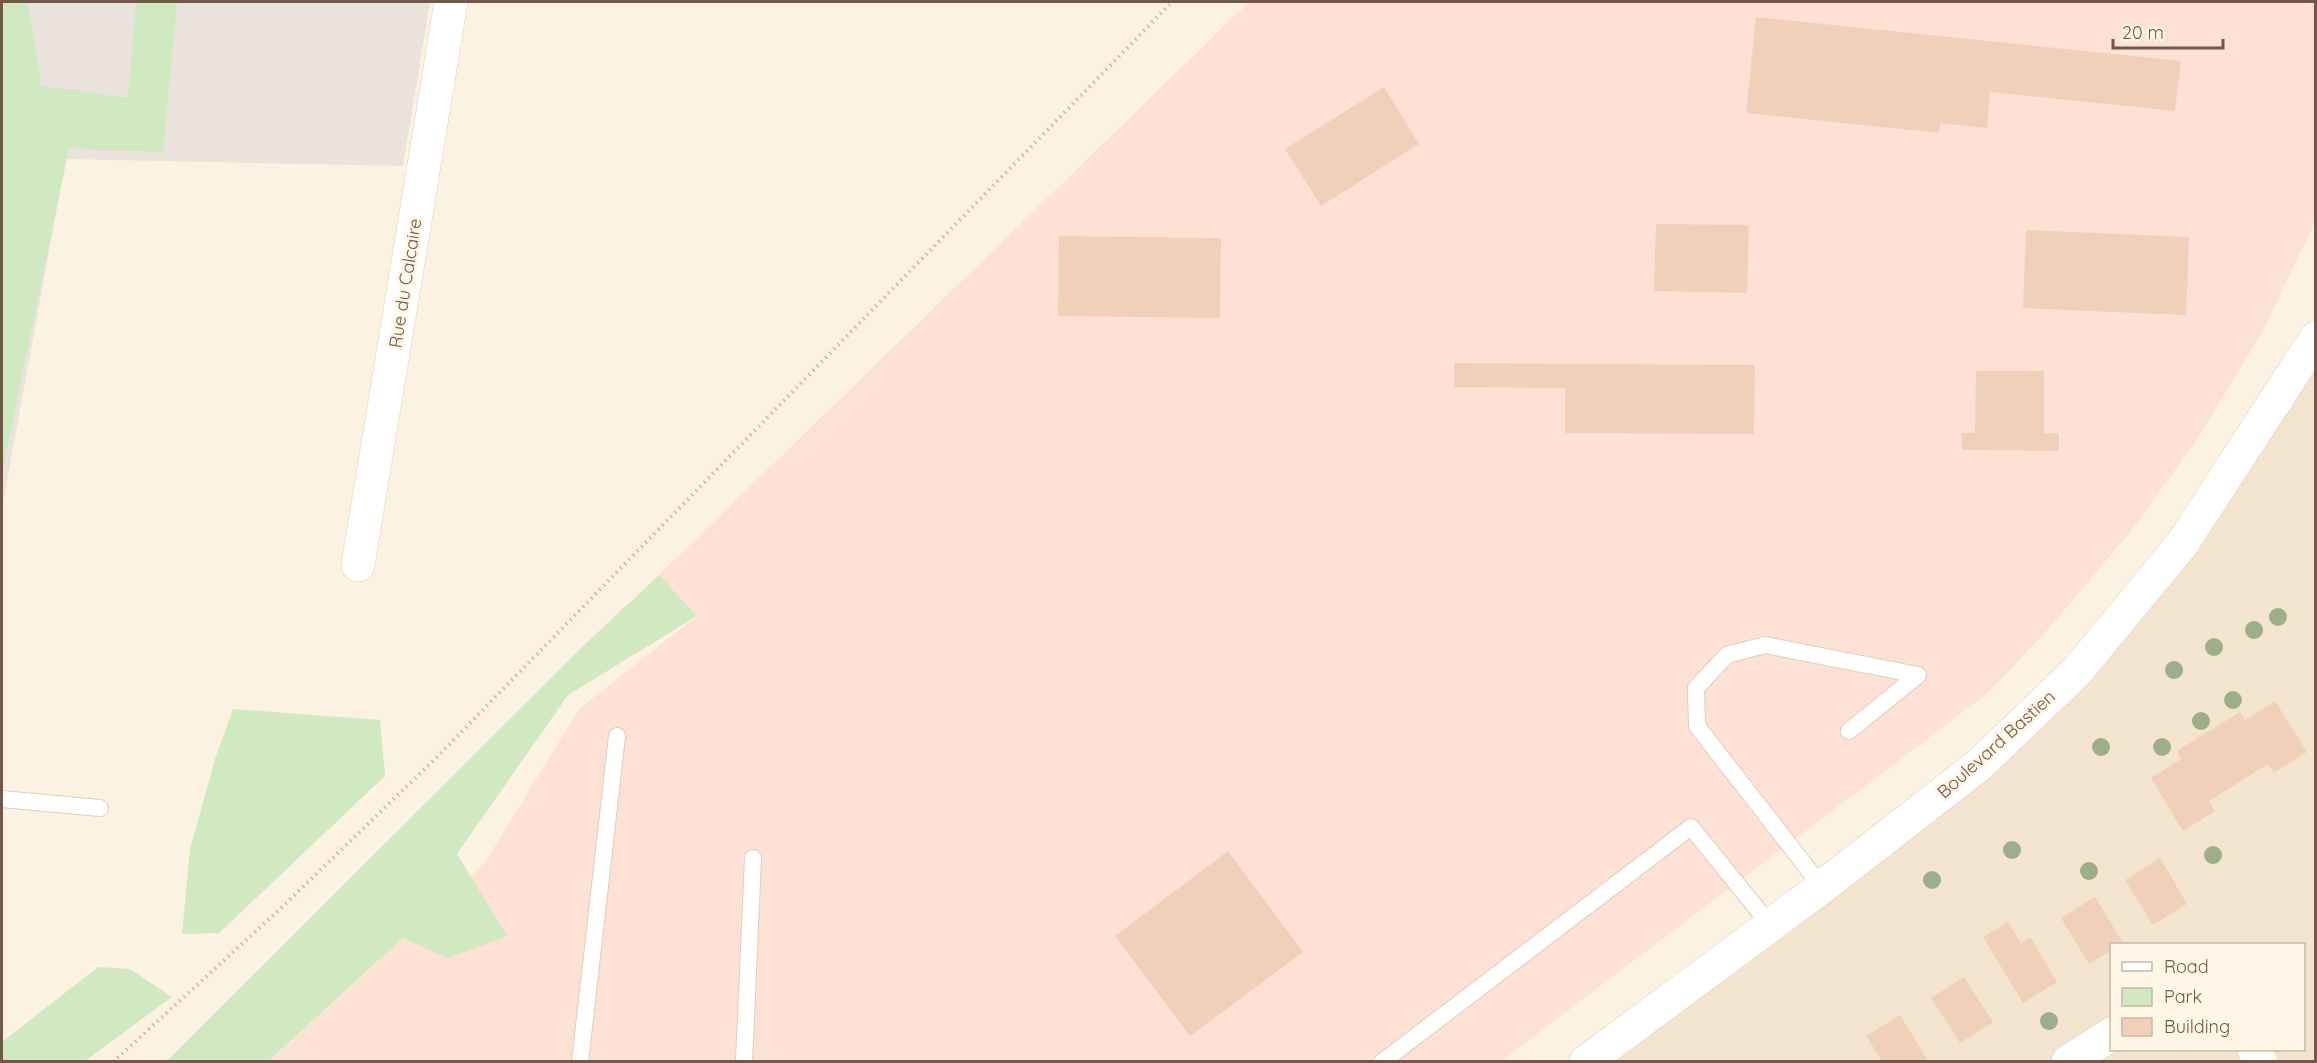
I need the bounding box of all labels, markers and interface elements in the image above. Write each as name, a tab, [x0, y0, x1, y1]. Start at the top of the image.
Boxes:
scale bar	[2113, 12, 2222, 50]
text: 20 m	[2122, 21, 2164, 44]
street label: Rue du Calcaire	[383, 217, 427, 349]
street label: Boulevard Bastien	[1932, 685, 2060, 803]
legend	[2110, 943, 2305, 1051]
text: Road	[2164, 955, 2209, 978]
text: Park	[2164, 985, 2202, 1008]
text: Building	[2164, 1015, 2230, 1038]

